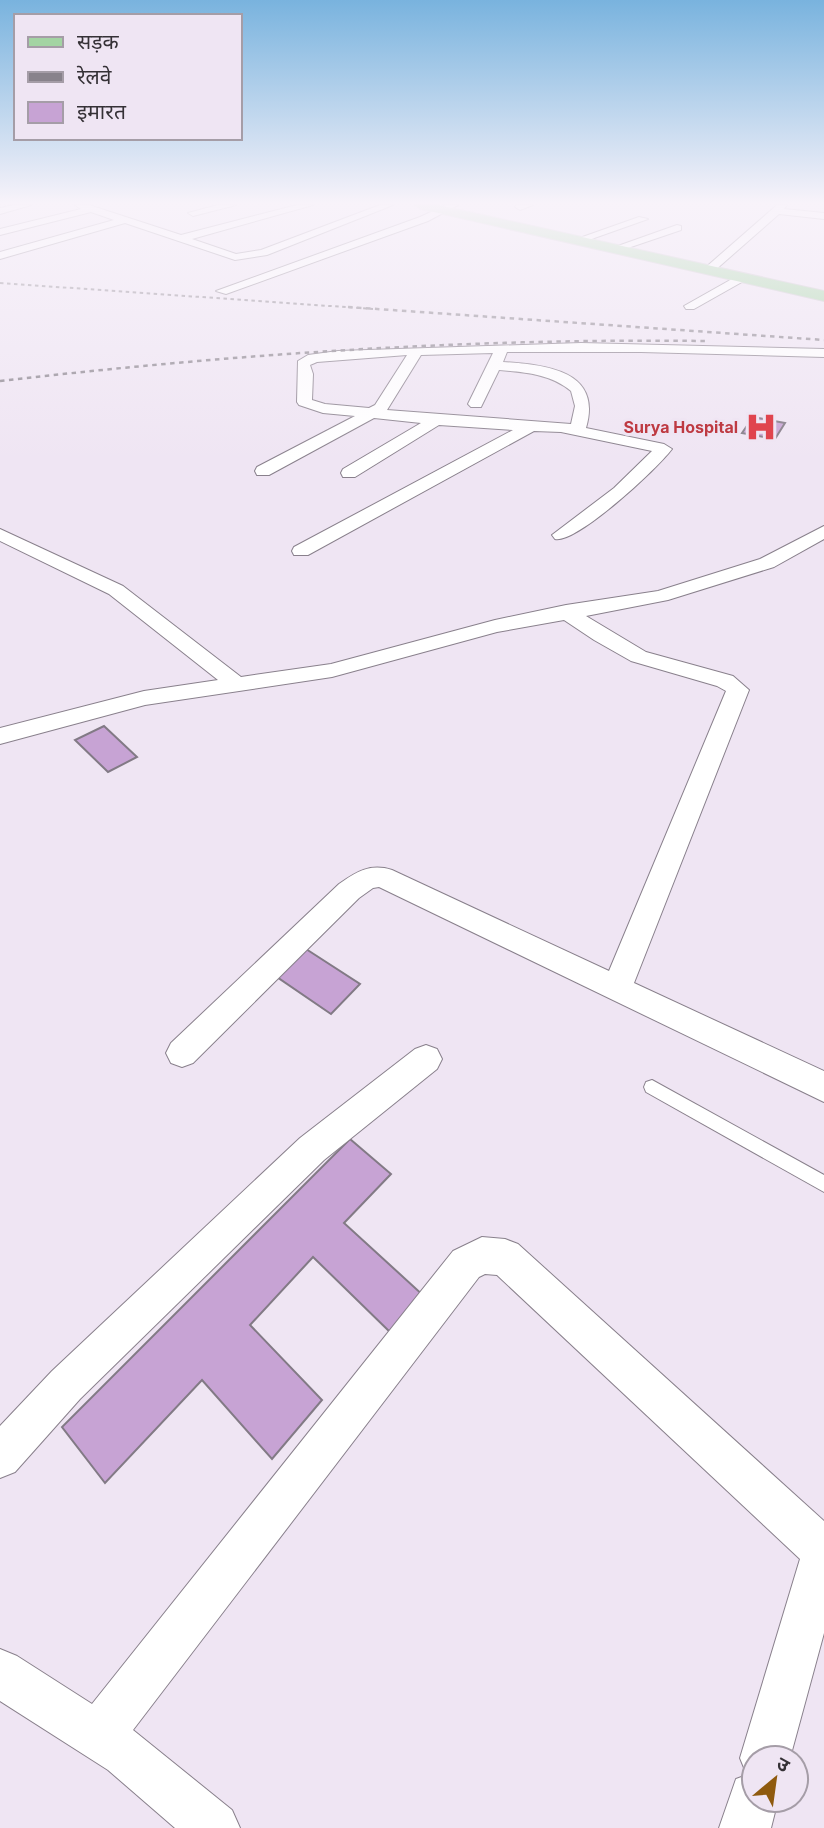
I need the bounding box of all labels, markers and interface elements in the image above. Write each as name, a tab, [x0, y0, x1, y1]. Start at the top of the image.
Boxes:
legend	[14, 14, 242, 140]
text: सड़क	[77, 29, 119, 54]
text: रेलवे	[76, 64, 112, 89]
text: इमारत	[77, 99, 127, 124]
hospital icon: Surya Hospital	[744, 410, 778, 444]
place label: Surya Hospital	[624, 417, 738, 437]
north arrow	[740, 1744, 810, 1814]
text: उ	[773, 1752, 794, 1778]

